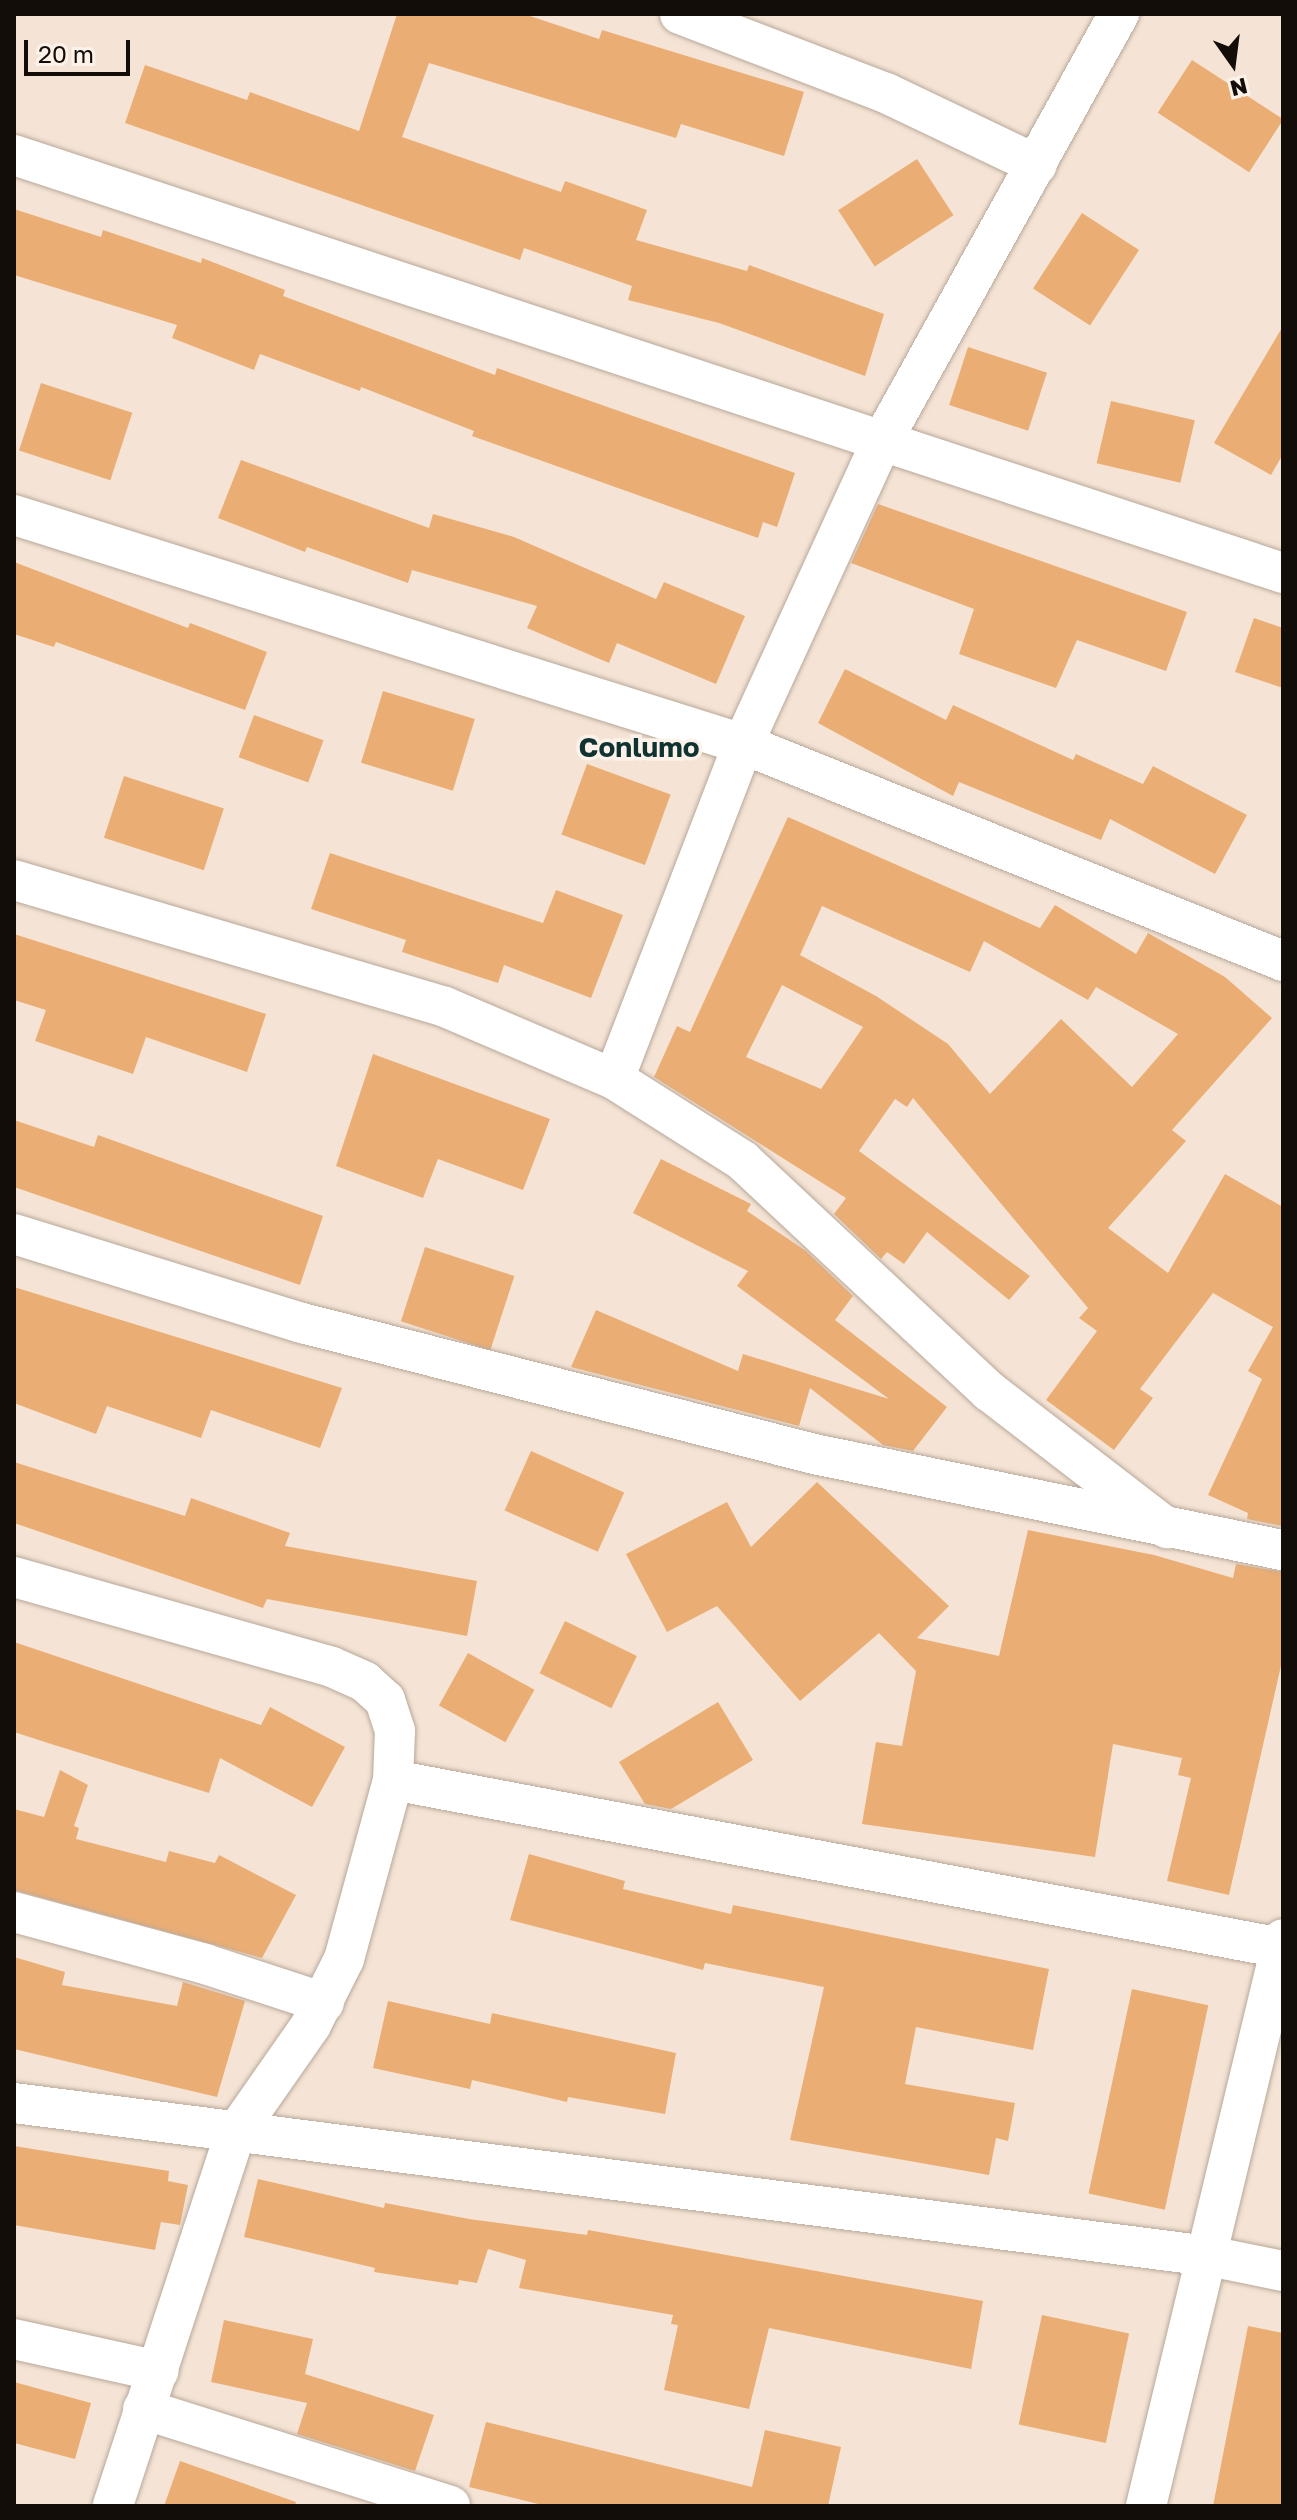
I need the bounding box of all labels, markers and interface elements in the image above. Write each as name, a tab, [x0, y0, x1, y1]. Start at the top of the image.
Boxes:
scale bar	[28, 24, 134, 74]
north arrow	[1193, 24, 1273, 104]
text: 20 m	[38, 39, 94, 68]
text: N	[1228, 73, 1250, 103]
district label: Conlumo	[579, 730, 699, 764]

